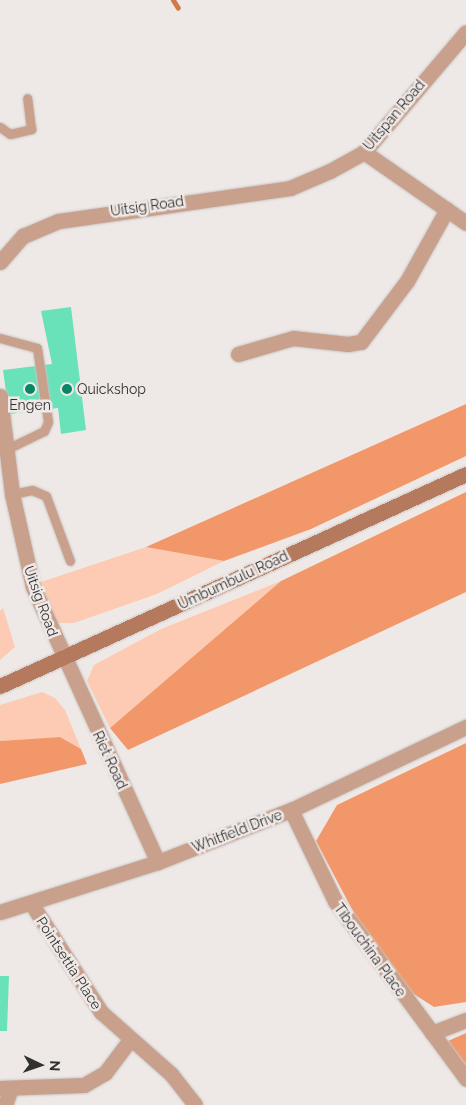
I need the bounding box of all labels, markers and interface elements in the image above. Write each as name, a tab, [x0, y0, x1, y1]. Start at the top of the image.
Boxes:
street label: Uitspan Road	[360, 76, 428, 154]
street label: Uitsig Road	[109, 193, 185, 219]
place label: Quickshop	[77, 381, 146, 397]
marker: Engen	[24, 383, 36, 395]
marker: Quickshop	[61, 383, 73, 395]
place label: Engen	[9, 397, 51, 413]
street label: Umbumbulu Road	[175, 547, 291, 613]
street label: Uitsig Road	[20, 563, 62, 639]
street label: Riet Road	[89, 728, 131, 792]
street label: Whitfield Drive	[189, 806, 285, 856]
street label: Tibouchina Place	[331, 900, 409, 1000]
street label: Pointsettia Place	[33, 913, 105, 1013]
north arrow	[15, 1040, 65, 1090]
text: N	[47, 1060, 63, 1072]

